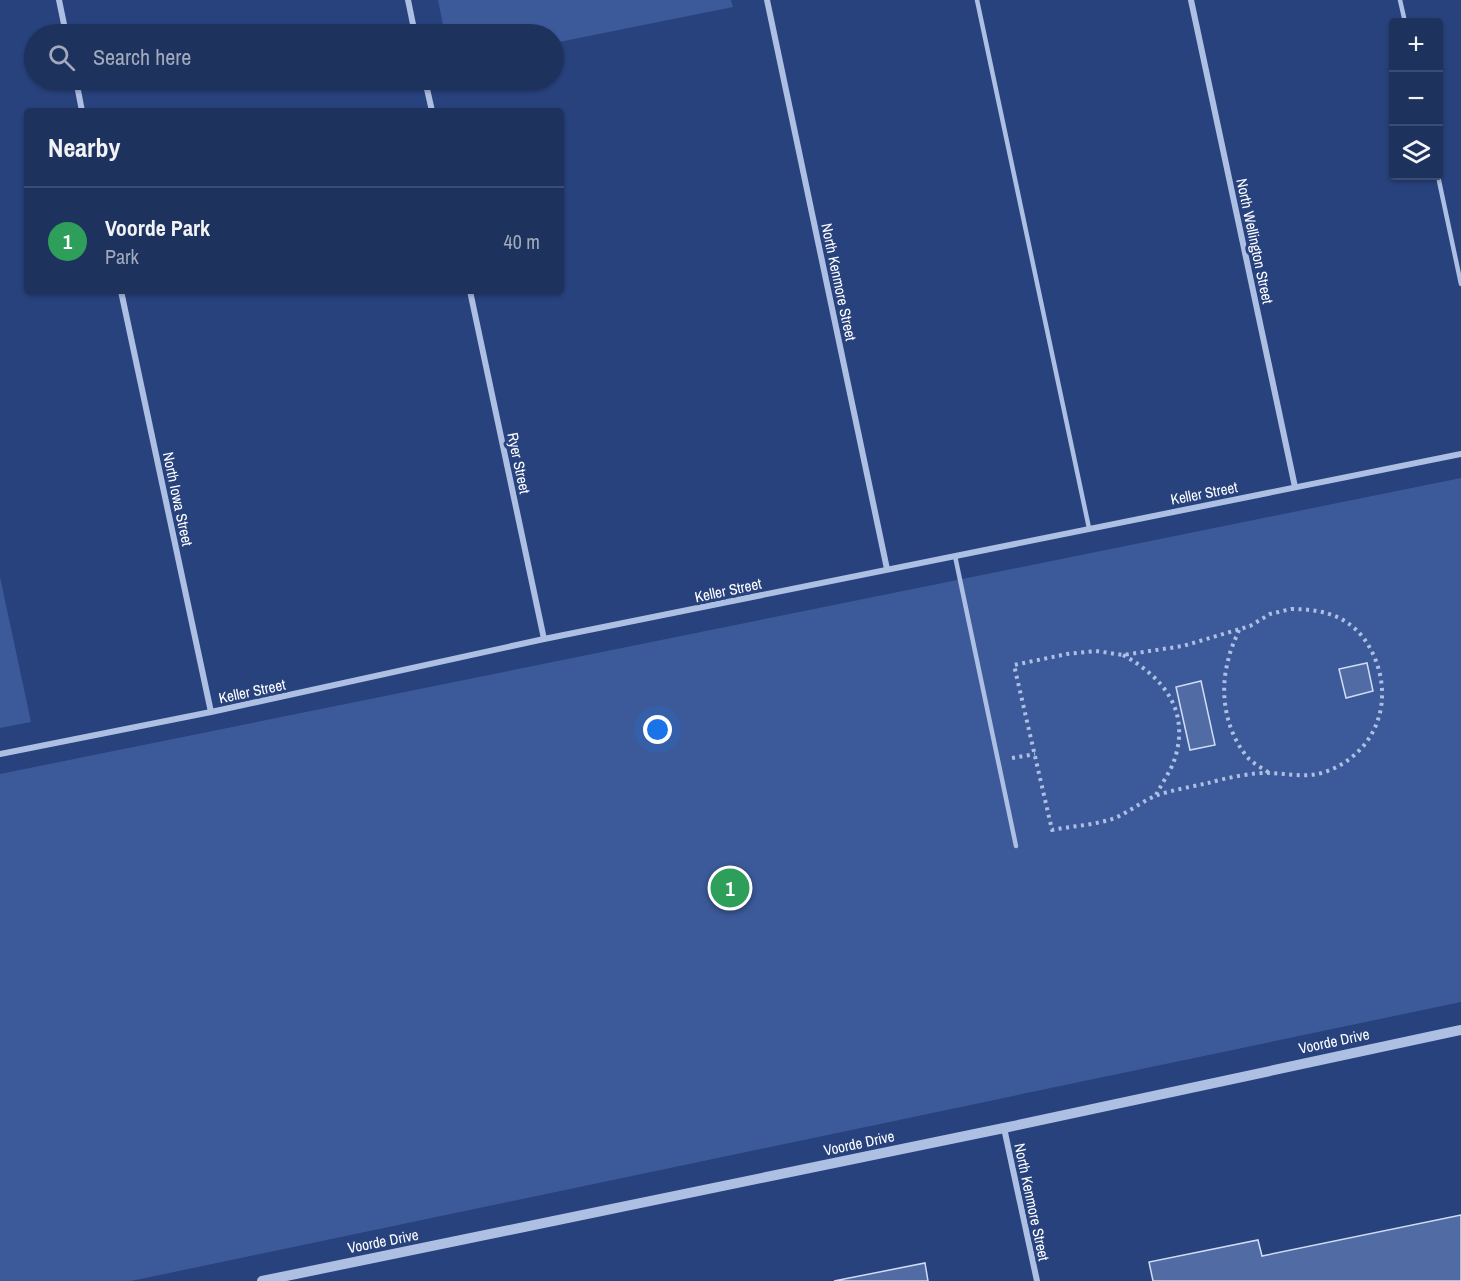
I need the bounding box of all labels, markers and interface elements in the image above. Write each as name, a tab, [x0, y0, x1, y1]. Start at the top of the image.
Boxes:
map controls	[1389, 18, 1443, 180]
button: +	[1389, 18, 1443, 72]
search box	[24, 24, 564, 90]
icon: search	[45, 41, 78, 74]
text: Search here	[93, 42, 191, 72]
button: −	[1389, 72, 1443, 126]
button: layers	[1389, 126, 1443, 180]
text: Nearby	[48, 130, 120, 165]
street label: North Wellington Street	[1231, 176, 1279, 306]
text: Voorde Park	[105, 213, 210, 243]
street label: North Kenmore Street	[816, 221, 862, 343]
text: 1	[63, 228, 72, 255]
text: 40 m	[504, 228, 540, 255]
text: Park	[105, 243, 139, 270]
street label: Ryer Street	[502, 430, 536, 496]
street label: North Iowa Street	[158, 450, 198, 549]
street label: Keller Street	[1169, 476, 1240, 510]
street label: Keller Street	[693, 573, 764, 607]
street label: Keller Street	[217, 674, 288, 708]
your location	[643, 715, 672, 744]
pin: 1	[710, 866, 750, 910]
street label: Voorde Drive	[1297, 1023, 1371, 1059]
street label: Voorde Drive	[822, 1125, 896, 1161]
street label: North Kenmore Street	[1009, 1141, 1055, 1263]
street label: Voorde Drive	[346, 1224, 420, 1258]

